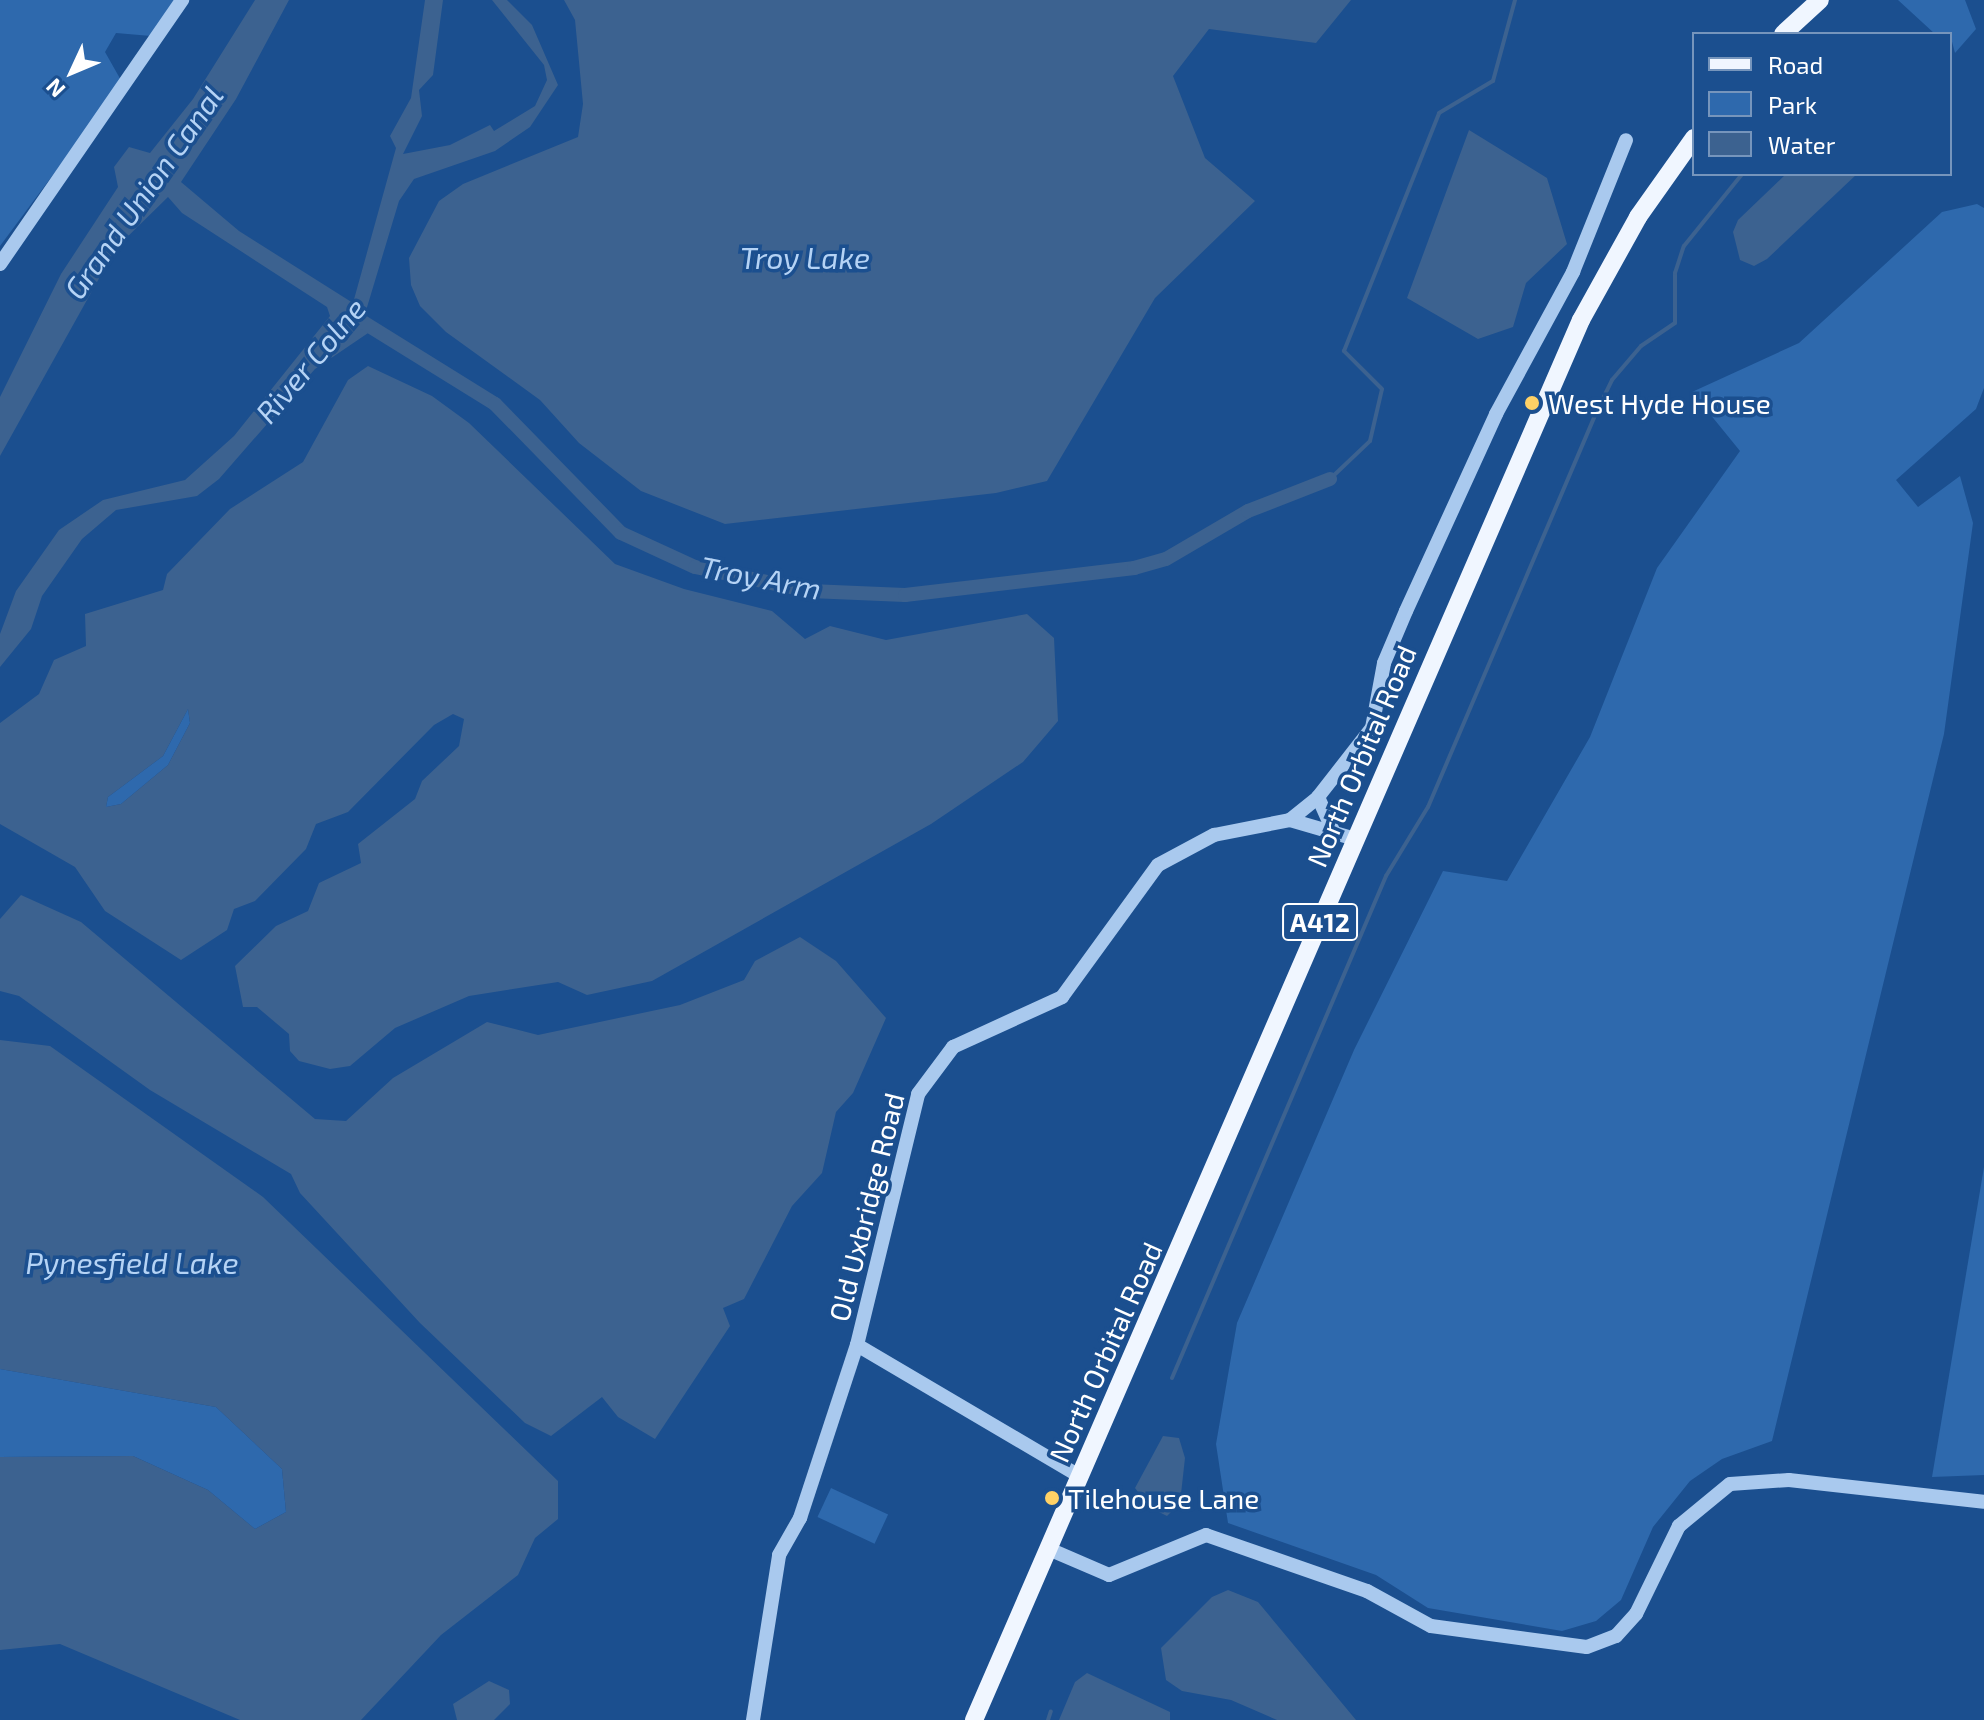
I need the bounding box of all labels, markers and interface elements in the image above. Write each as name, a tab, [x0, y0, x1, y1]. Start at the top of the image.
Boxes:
north arrow	[32, 32, 112, 112]
legend	[1692, 32, 1952, 176]
text: Road	[1768, 50, 1823, 79]
text: N	[40, 74, 70, 103]
water label: Grand Union Canal	[56, 79, 230, 305]
text: Park	[1768, 90, 1817, 119]
text: Water	[1768, 130, 1835, 159]
water label: Troy Lake	[740, 239, 870, 275]
water label: River Colne	[247, 290, 373, 430]
place label: West Hyde House	[1548, 386, 1771, 420]
marker: West Hyde House	[1523, 394, 1541, 412]
water label: Troy Arm	[697, 548, 825, 606]
street label: North Orbital Road	[1299, 640, 1423, 872]
road number: A412	[1282, 900, 1358, 944]
street label: Old Uxbridge Road	[821, 1089, 911, 1325]
street label: North Orbital Road	[1041, 1236, 1169, 1468]
water label: Pynesfield Lake	[25, 1244, 239, 1280]
place label: Tilehouse Lane	[1068, 1481, 1259, 1515]
marker: Tilehouse Lane	[1043, 1489, 1061, 1507]

